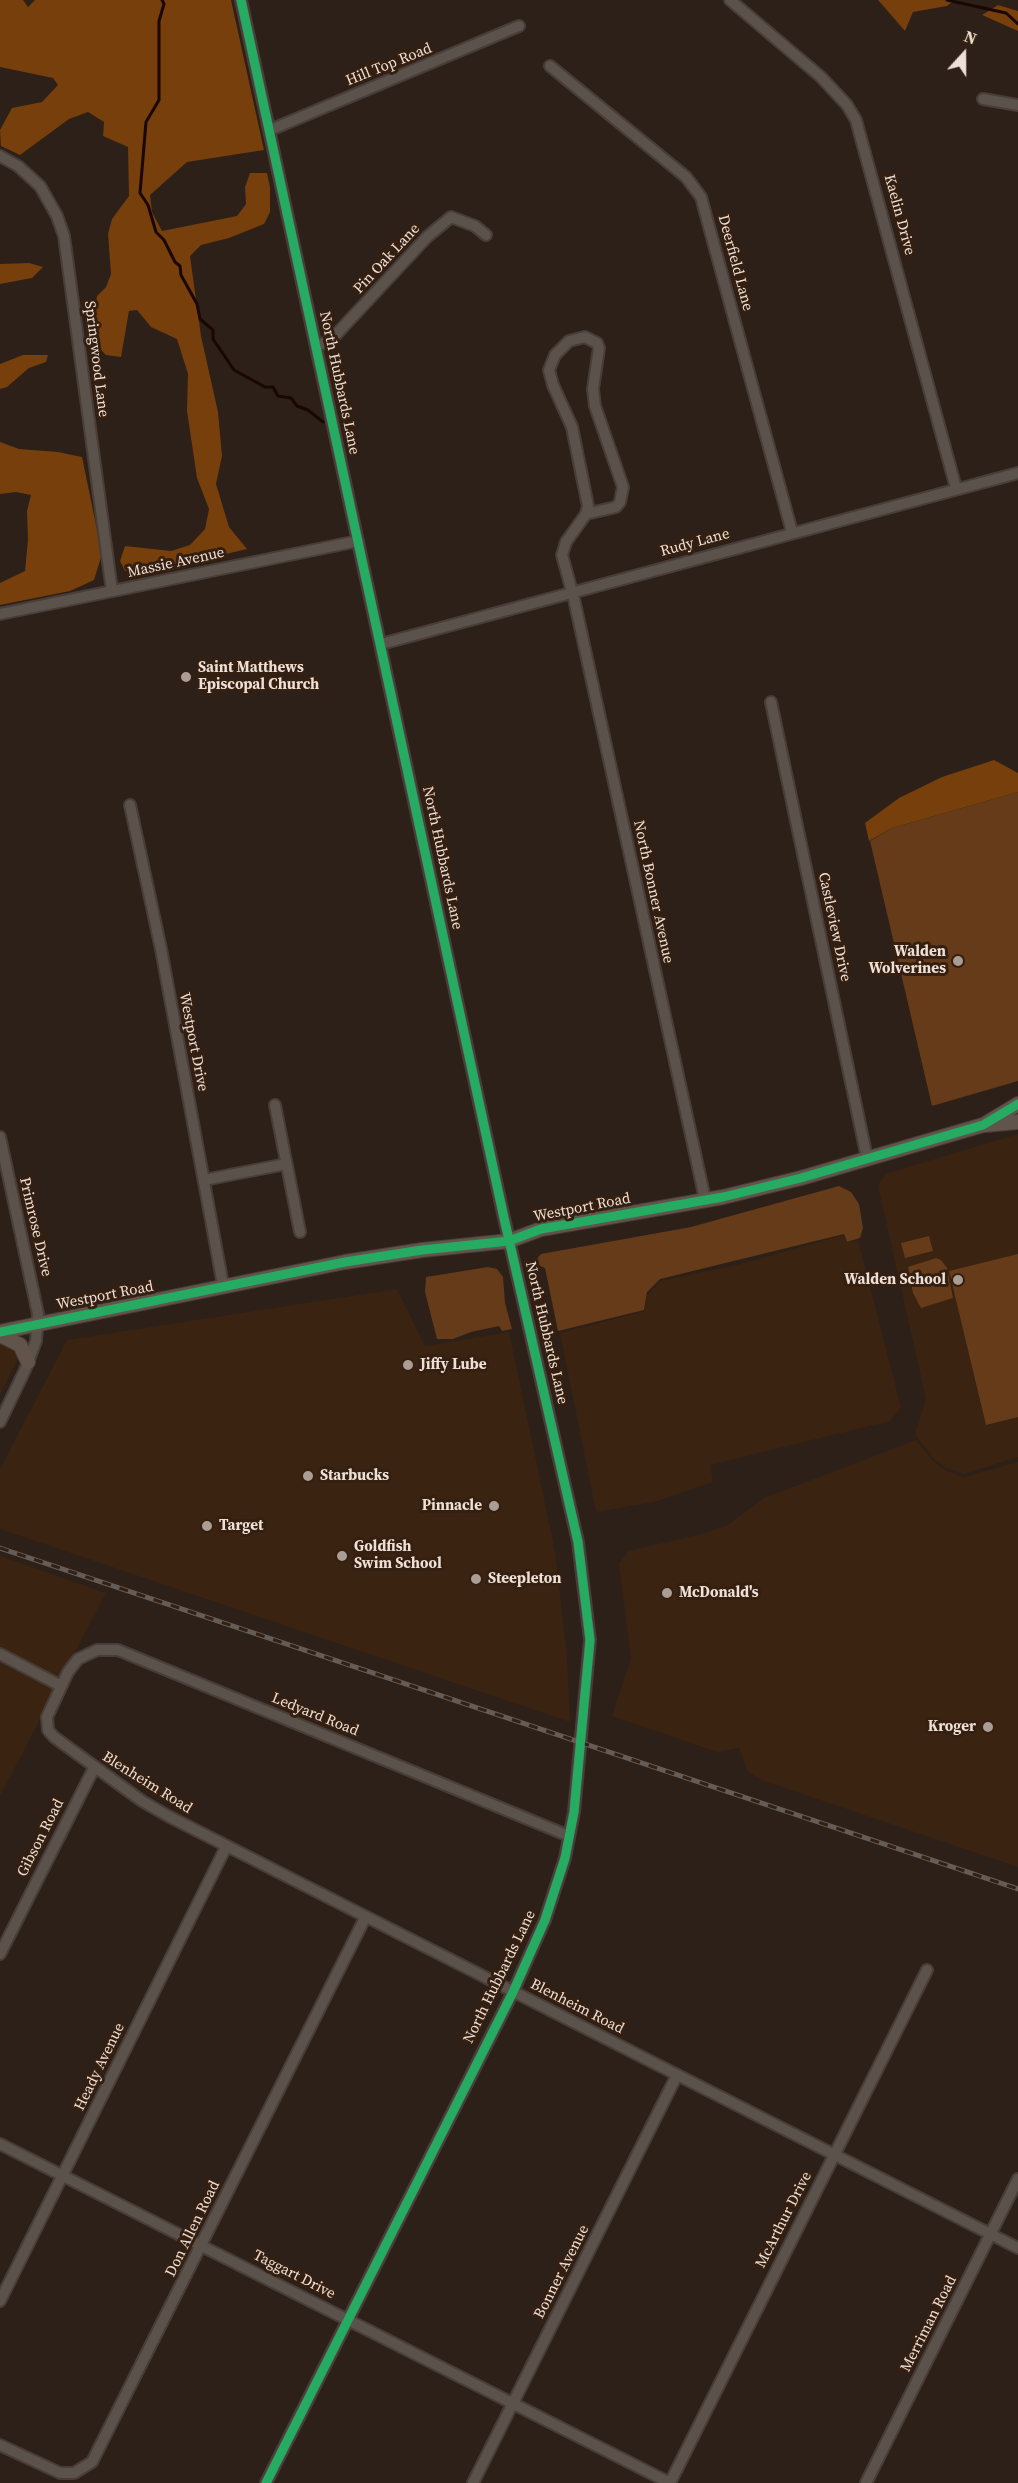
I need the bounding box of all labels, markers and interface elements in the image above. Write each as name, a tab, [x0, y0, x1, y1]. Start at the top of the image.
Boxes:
north arrow	[934, 24, 994, 84]
text: N	[961, 25, 980, 50]
street label: Hill Top Road	[343, 40, 435, 90]
street label: Kaelin Drive	[880, 173, 918, 257]
street label: Deerfield Lane	[714, 213, 756, 313]
street label: Pin Oak Lane	[350, 220, 424, 298]
street label: Springwood Lane	[80, 300, 112, 418]
street label: North Hubbards Lane	[315, 310, 363, 456]
street label: Rudy Lane	[658, 525, 732, 561]
street label: Massie Avenue	[126, 544, 226, 582]
place label: Saint Matthews Episcopal Church	[198, 659, 319, 694]
marker: Saint Matthews Episcopal Church	[179, 670, 193, 684]
street label: North Hubbards Lane	[418, 785, 466, 931]
street label: North Bonner Avenue	[629, 819, 677, 965]
street label: Castleview Drive	[814, 871, 854, 983]
place label: Walden Wolverines	[869, 943, 946, 978]
marker: Walden Wolverines	[951, 954, 965, 968]
street label: Westport Drive	[175, 991, 211, 1093]
street label: Primrose Drive	[15, 1176, 55, 1278]
street label: Westport Road	[532, 1190, 632, 1226]
street label: North Hubbards Lane	[521, 1260, 571, 1406]
place label: Walden School	[844, 1271, 946, 1289]
marker: Walden School	[951, 1273, 965, 1287]
street label: Westport Road	[55, 1278, 155, 1314]
place label: Jiffy Lube	[420, 1356, 487, 1374]
marker: Jiffy Lube	[401, 1358, 415, 1372]
place label: Starbucks	[320, 1467, 389, 1485]
marker: Starbucks	[301, 1469, 315, 1483]
place label: Pinnacle	[422, 1497, 482, 1515]
marker: Pinnacle	[487, 1499, 501, 1513]
place label: Target	[219, 1517, 263, 1535]
marker: Target	[200, 1519, 214, 1533]
place label: Goldfish Swim School	[354, 1538, 442, 1573]
marker: Goldfish Swim School	[335, 1549, 349, 1563]
place label: Steepleton	[488, 1570, 562, 1588]
marker: Steepleton	[469, 1572, 483, 1586]
place label: McDonald's	[679, 1584, 759, 1602]
marker: McDonald's	[660, 1586, 674, 1600]
street label: Ledyard Road	[269, 1689, 361, 1741]
place label: Kroger	[928, 1718, 976, 1736]
marker: Kroger	[981, 1720, 995, 1734]
street label: Blenheim Road	[99, 1748, 195, 1818]
street label: Gibson Road	[14, 1796, 68, 1880]
street label: North Hubbards Lane	[460, 1907, 540, 2047]
street label: Blenheim Road	[527, 1976, 627, 2038]
street label: Heady Avenue	[71, 2020, 129, 2114]
street label: McArthur Drive	[752, 2169, 816, 2271]
street label: Don Allen Road	[162, 2178, 224, 2280]
street label: Bonner Avenue	[531, 2222, 593, 2322]
street label: Taggart Drive	[250, 2247, 338, 2303]
street label: Merriman Road	[897, 2273, 961, 2375]

